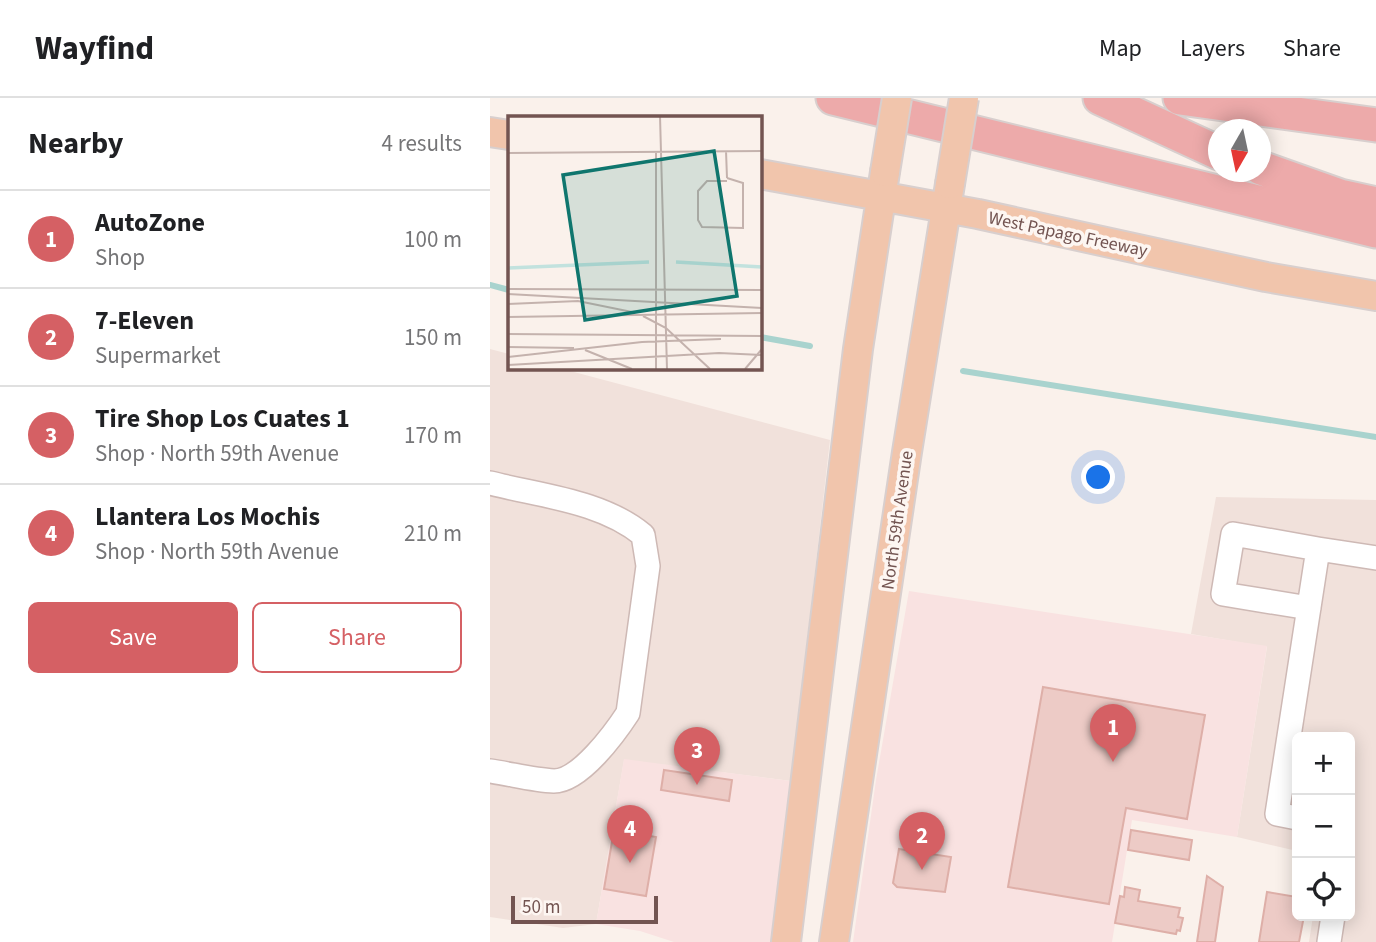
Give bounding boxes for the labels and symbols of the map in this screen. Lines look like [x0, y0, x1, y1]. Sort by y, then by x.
inset map [508, 116, 761, 369]
north arrow [1208, 119, 1271, 182]
street label: West Papago Freeway [986, 205, 1150, 264]
street label: North 59th Avenue [875, 449, 920, 591]
your location [1081, 460, 1115, 494]
pin: 1 [1090, 704, 1136, 762]
pin: 3 [674, 727, 720, 785]
pin: 4 [607, 805, 653, 863]
pin: 2 [899, 812, 945, 870]
scale bar [511, 893, 658, 925]

